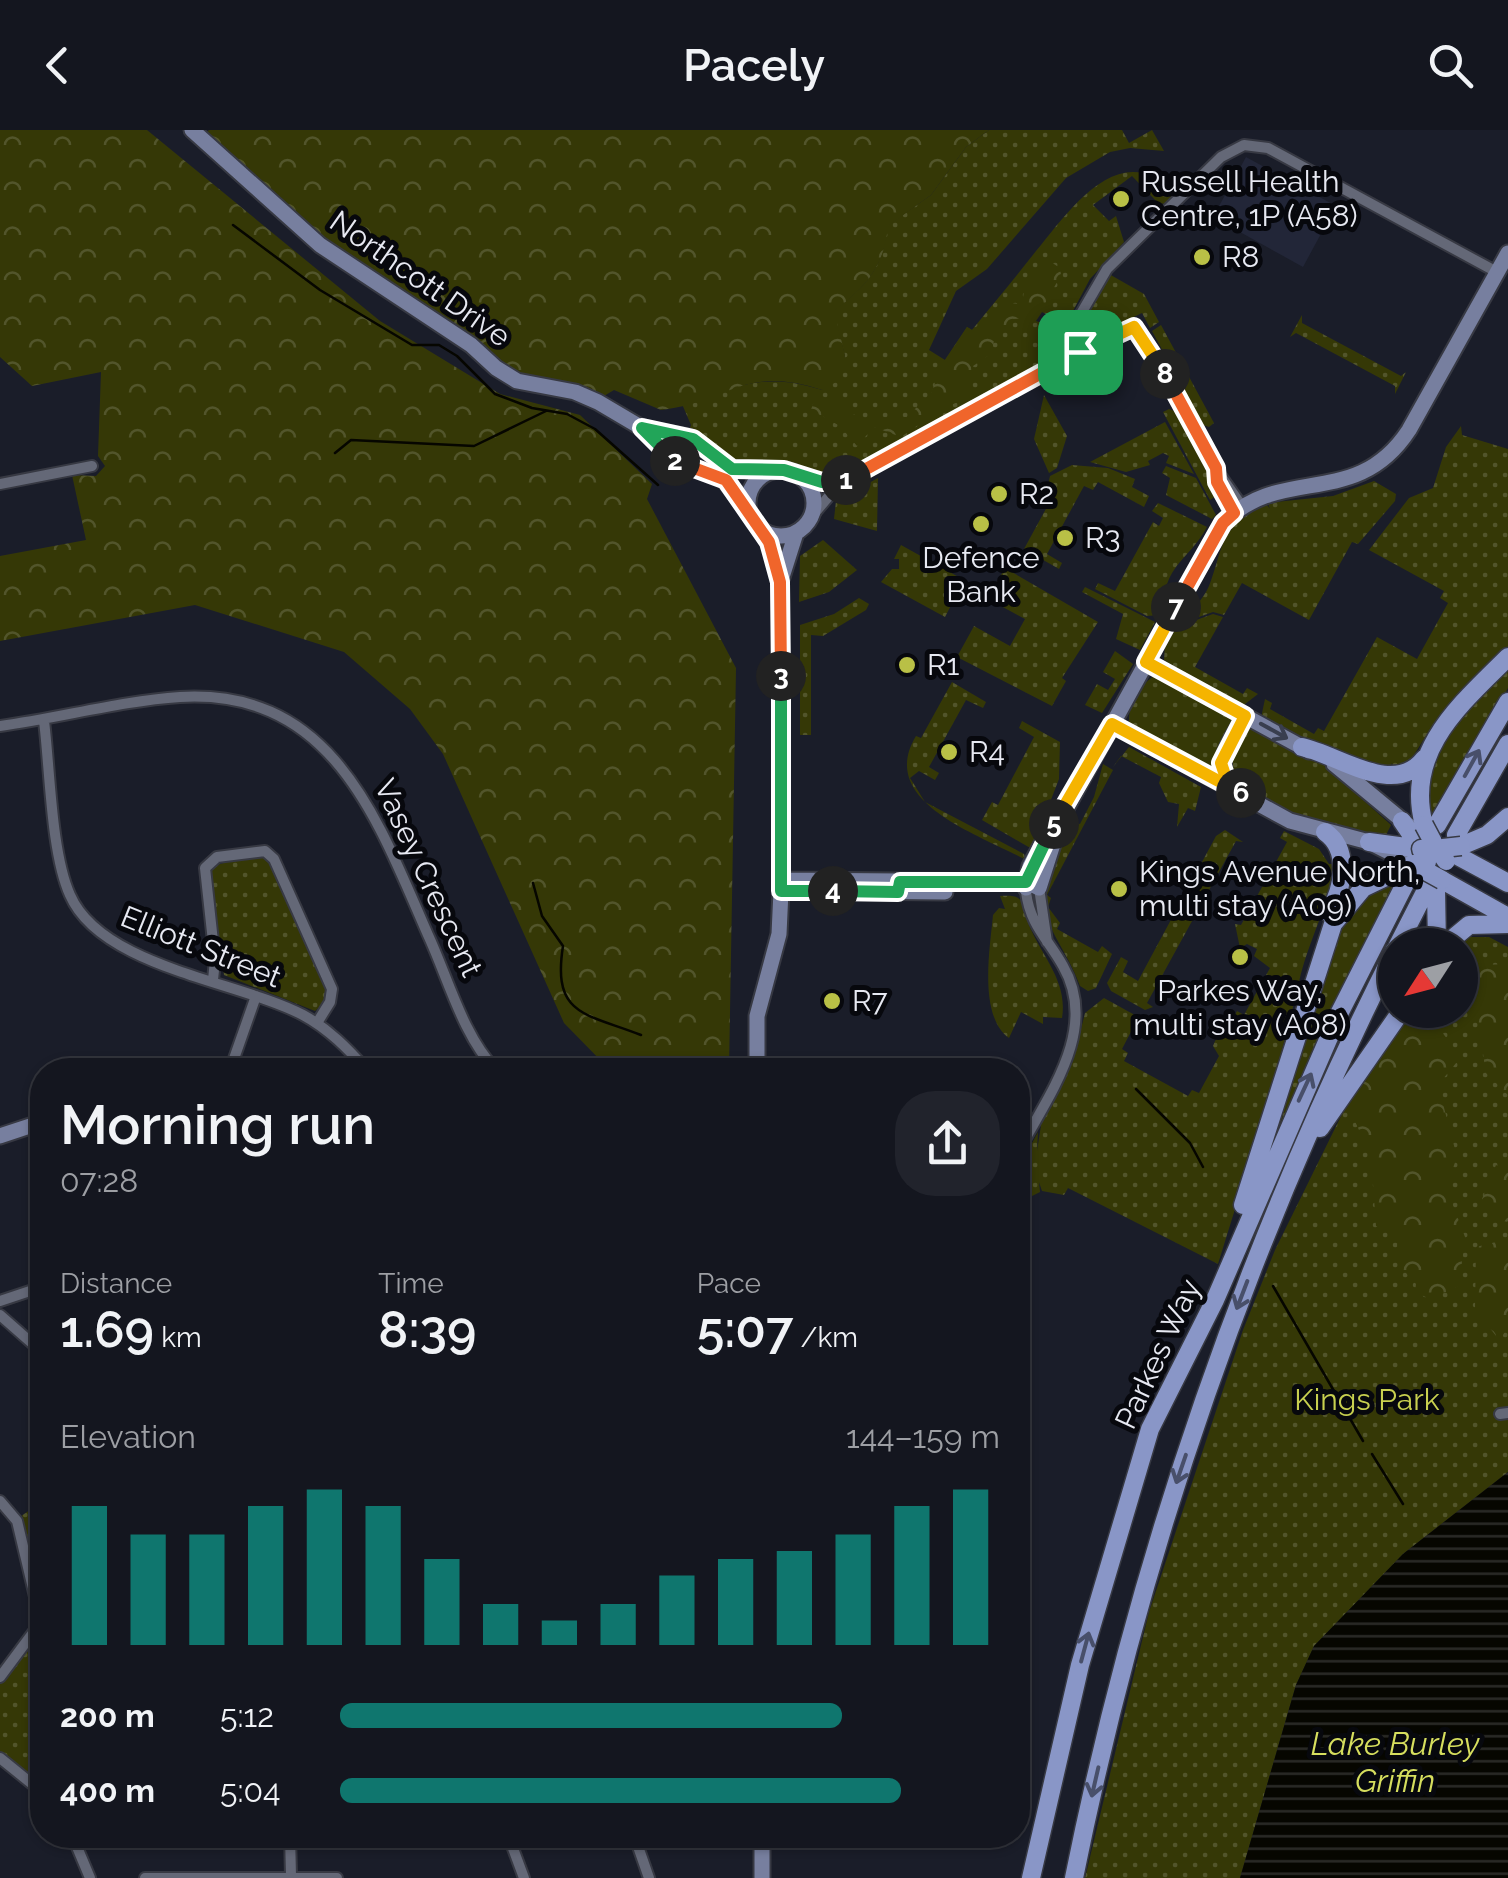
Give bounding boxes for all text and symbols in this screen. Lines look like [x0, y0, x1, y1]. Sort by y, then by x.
icon: back [30, 38, 85, 93]
icon: search [1423, 38, 1478, 93]
text: Pacely [683, 39, 825, 92]
place label: Russell Health Centre, 1P (A58) [1141, 164, 1358, 233]
marker: Russell Health Centre, 1P (A58) [1110, 188, 1132, 210]
street label: Northcott Drive [323, 203, 517, 354]
place label: R8 [1222, 239, 1259, 274]
marker: R8 [1191, 246, 1213, 268]
pin [1038, 310, 1123, 395]
icon: arrive [1053, 325, 1108, 380]
pin: 8 [1140, 349, 1190, 399]
text: 8 [1157, 357, 1173, 390]
pin: 2 [650, 436, 700, 486]
text: 2 [667, 444, 683, 477]
pin: 1 [821, 455, 871, 505]
text: 1 [839, 463, 853, 496]
place label: R2 [1019, 476, 1054, 511]
marker: R2 [988, 483, 1010, 505]
marker: Defence Bank [970, 513, 992, 535]
place label: R3 [1085, 520, 1121, 555]
marker: R3 [1054, 527, 1076, 549]
place label: Defence Bank [922, 540, 1040, 609]
pin: 7 [1151, 582, 1201, 632]
text: 7 [1168, 590, 1184, 623]
place label: R1 [927, 647, 960, 682]
pin: 3 [756, 651, 806, 701]
marker: R1 [896, 654, 918, 676]
text: 3 [773, 659, 789, 692]
one-way arrow [1258, 722, 1288, 742]
place label: R4 [969, 734, 1005, 769]
marker: R4 [938, 741, 960, 763]
one-way arrow [1462, 749, 1482, 778]
pin: 6 [1216, 768, 1266, 818]
street label: Vasey Crescent [367, 773, 490, 982]
text: 6 [1233, 776, 1250, 809]
pin: 5 [1029, 799, 1079, 849]
text: 5 [1046, 807, 1062, 840]
place label: Kings Avenue North, multi stay (A09) [1139, 854, 1421, 923]
pin: 4 [808, 866, 858, 916]
text: 4 [825, 874, 841, 907]
marker: Kings Avenue North, multi stay (A09) [1108, 878, 1130, 900]
street label: Elliott Street [116, 899, 286, 995]
north arrow [1378, 928, 1478, 1028]
map controls [1378, 928, 1478, 1028]
marker: Parkes Way, multi stay (A08) [1229, 946, 1251, 968]
place label: Parkes Way, multi stay (A08) [1133, 973, 1347, 1042]
place label: R7 [852, 983, 888, 1018]
marker: R7 [821, 990, 843, 1012]
one-way arrow [1297, 1072, 1315, 1103]
button: share [895, 1091, 1000, 1196]
text: Morning run [60, 1092, 375, 1157]
text: 07:28 [60, 1162, 138, 1199]
text: Distance [60, 1267, 172, 1300]
text: Time [378, 1267, 444, 1300]
text: Pace [697, 1267, 761, 1300]
street label: Parkes Way [1108, 1273, 1207, 1434]
one-way arrow [1232, 1279, 1250, 1310]
text: 1.69 [60, 1300, 154, 1359]
text: 8:39 [378, 1300, 476, 1359]
text: 5:07 [697, 1300, 793, 1359]
text: km [154, 1321, 202, 1354]
text: /km [793, 1321, 858, 1354]
park label: Kings Park [1294, 1382, 1440, 1417]
text: Elevation [60, 1418, 196, 1455]
text: 144–159 m [846, 1418, 1000, 1455]
one-way arrow [1171, 1452, 1189, 1484]
one-way arrow [1077, 1632, 1096, 1663]
text: 200 m [60, 1697, 155, 1734]
text: 5:12 [220, 1697, 274, 1734]
water label: Lake Burley Griffin [1311, 1725, 1481, 1799]
one-way arrow [1084, 1765, 1103, 1797]
text: 400 m [60, 1772, 155, 1809]
text: 5:04 [220, 1772, 281, 1809]

